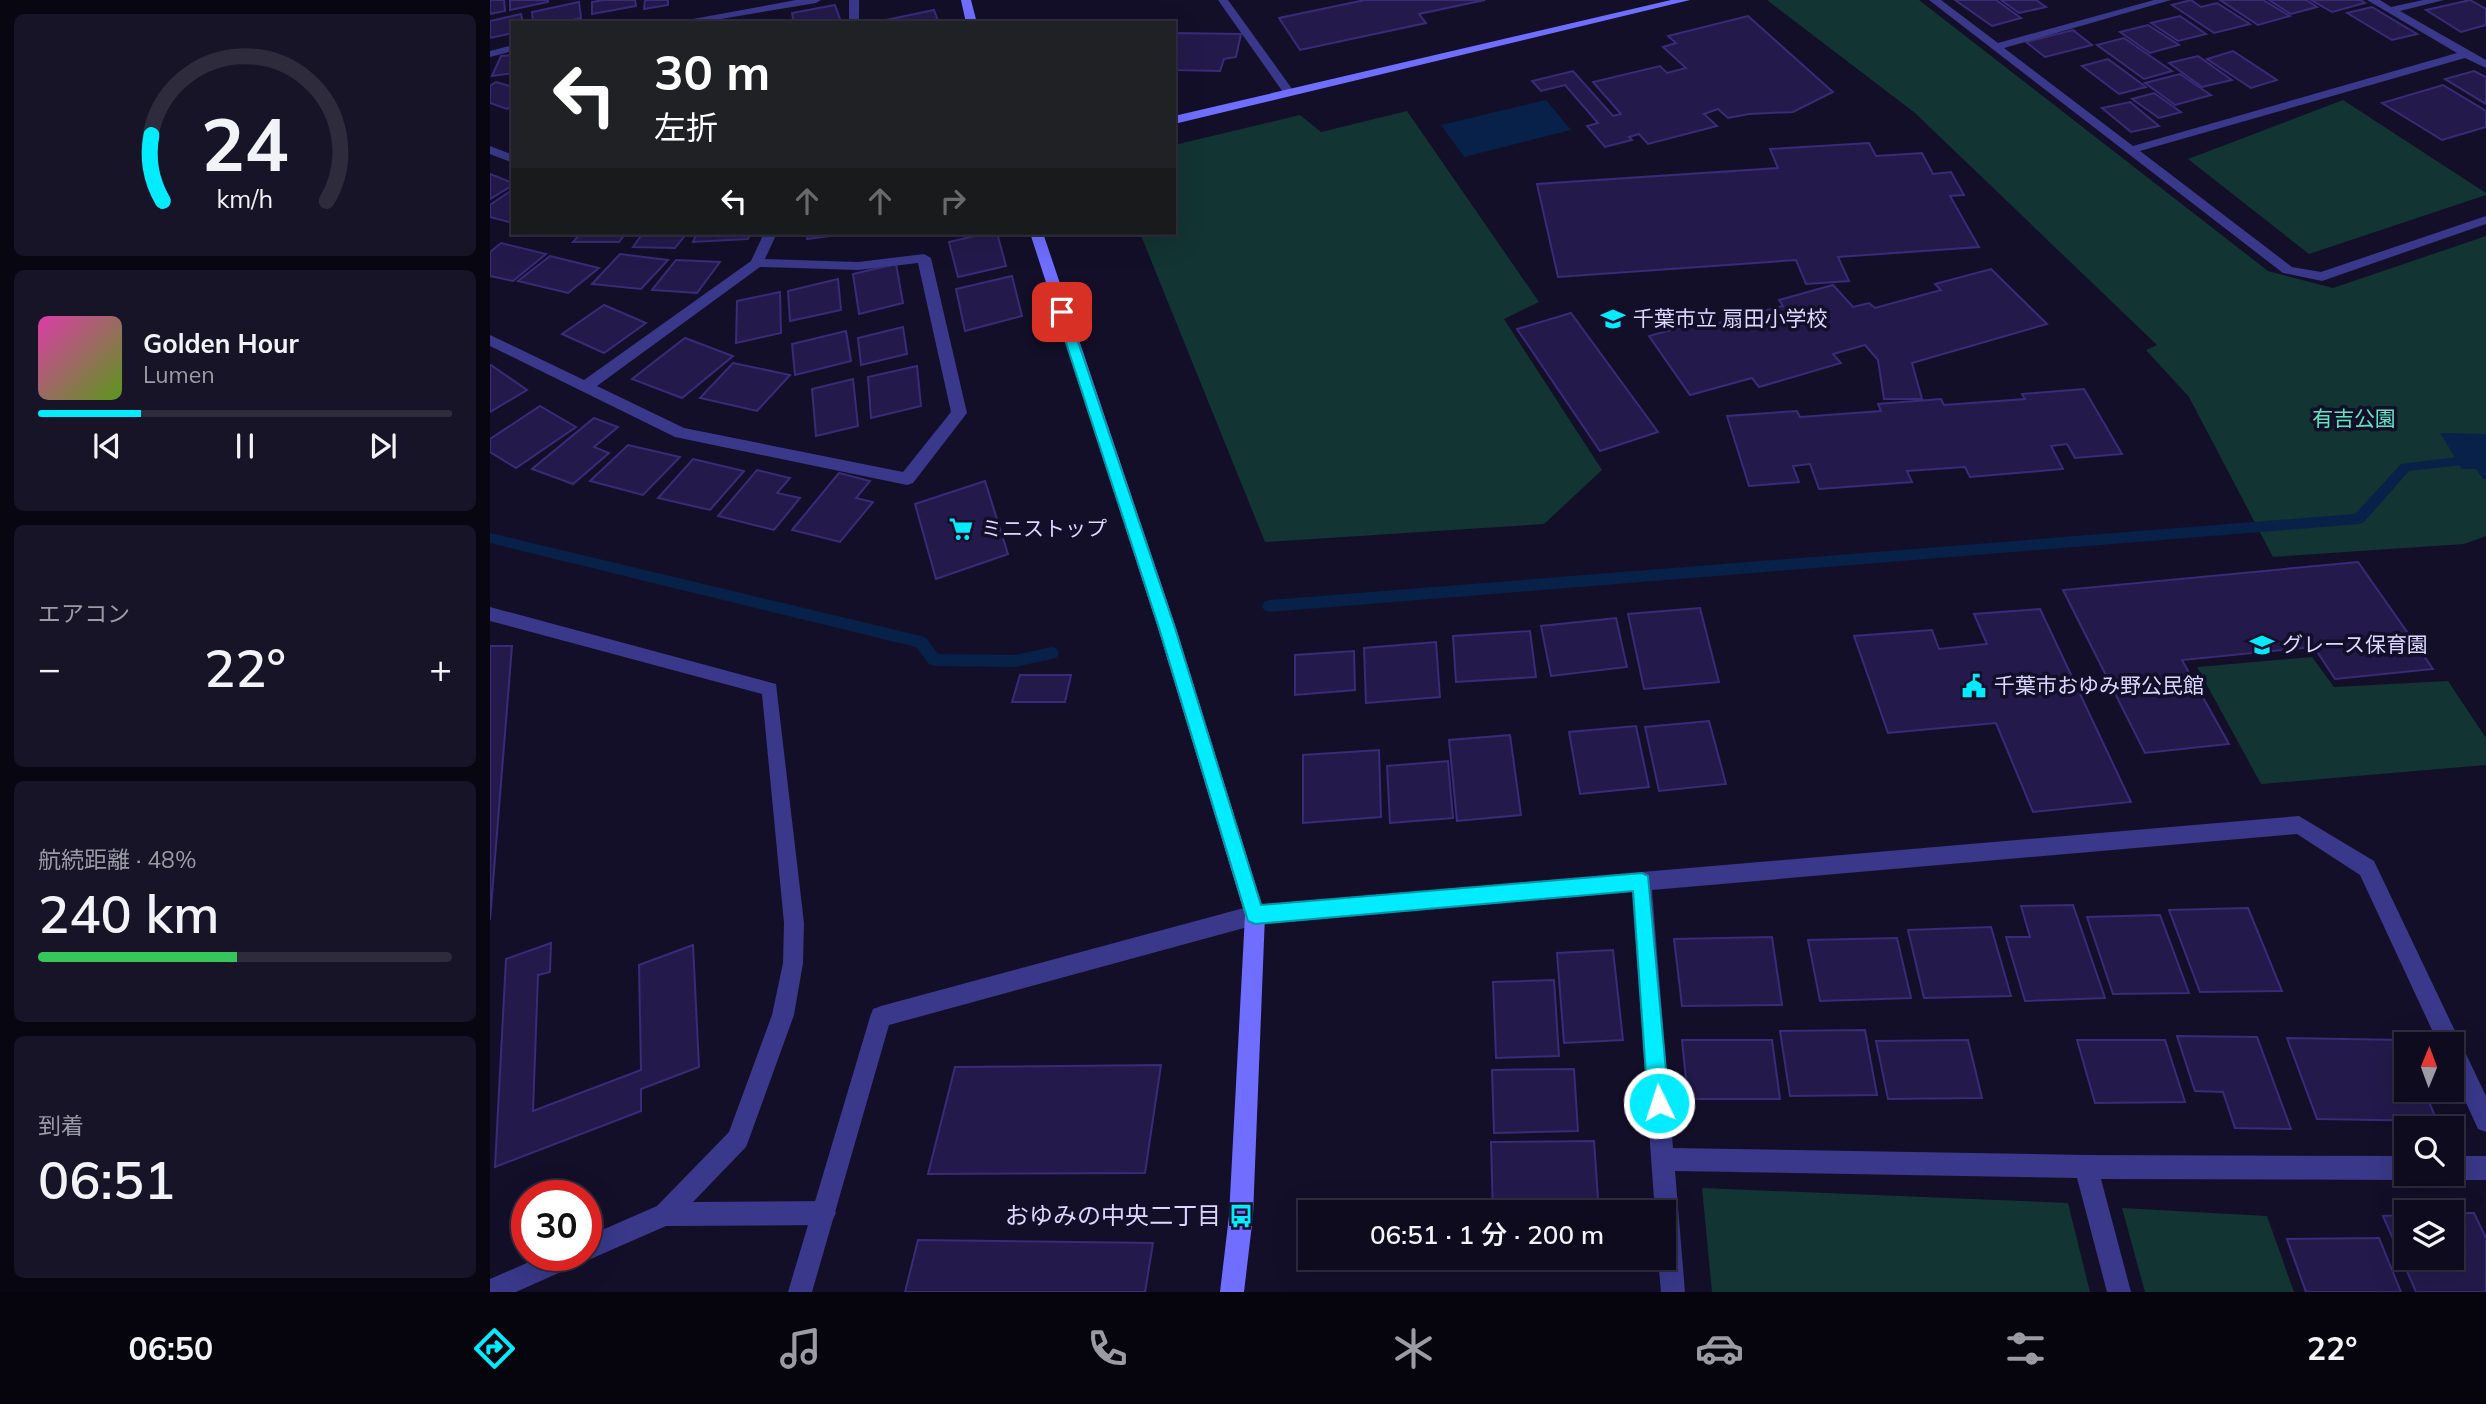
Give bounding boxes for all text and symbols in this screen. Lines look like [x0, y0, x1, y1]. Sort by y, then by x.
text: 30 m [654, 41, 770, 102]
icon: left [539, 49, 630, 140]
text: 24 [201, 98, 289, 189]
text: 左折 [654, 107, 718, 147]
icon: left [715, 182, 753, 220]
icon: ahead [788, 182, 826, 220]
icon: ahead [861, 182, 899, 220]
icon: right [934, 182, 972, 220]
text: km/h [217, 183, 273, 214]
pin [1032, 282, 1092, 342]
icon: arrive [1043, 293, 1081, 331]
school or university icon: 千葉市立 扇田小学校 [1599, 305, 1627, 333]
place label: 千葉市立 扇田小学校 [1633, 305, 1827, 331]
text: Golden Hour [143, 327, 299, 360]
text: Lumen [143, 360, 215, 389]
park label: 有吉公園 [2312, 405, 2396, 431]
icon: previous [88, 427, 126, 465]
icon: pause [226, 427, 264, 465]
icon: next [364, 427, 402, 465]
supermarket icon: ミニストップ [947, 515, 975, 543]
place label: ミニストップ [981, 515, 1107, 541]
text: エアコン [38, 599, 130, 628]
school or university icon: グレース保育園 [2248, 631, 2276, 659]
place label: グレース保育園 [2282, 631, 2428, 657]
text: 22° [204, 635, 286, 700]
text: − [38, 644, 61, 692]
text: + [429, 644, 452, 692]
public building icon: 千葉市おゆみ野公民館 [1960, 672, 1988, 700]
place label: 千葉市おゆみ野公民館 [1994, 672, 2204, 698]
text: 航続距離 · 48% [38, 845, 196, 874]
text: 240 km [38, 881, 219, 946]
north arrow [2394, 1032, 2464, 1102]
map controls [2394, 1032, 2464, 1270]
position arrow [1622, 1066, 1696, 1140]
text: 到着 [38, 1111, 84, 1140]
button: search [2394, 1116, 2464, 1186]
text: 06:51 [38, 1147, 175, 1212]
speed limit sign: 30 [511, 1180, 602, 1271]
place label: おゆみの中央二丁目 [1005, 1200, 1221, 1230]
button: layers [2394, 1200, 2464, 1270]
bus stop icon: おゆみの中央二丁目 [1227, 1202, 1255, 1230]
text: 06:51 · 1 分 · 200 m [1370, 1218, 1604, 1251]
icon: directions [470, 1324, 519, 1373]
icon: music [776, 1324, 825, 1373]
icon: phone [1083, 1324, 1132, 1373]
icon: climate [1389, 1324, 1438, 1373]
icon: car [1695, 1324, 1744, 1373]
icon: filters [2001, 1324, 2050, 1373]
text: 06:50 [129, 1328, 213, 1368]
text: 22° [2307, 1328, 2357, 1368]

